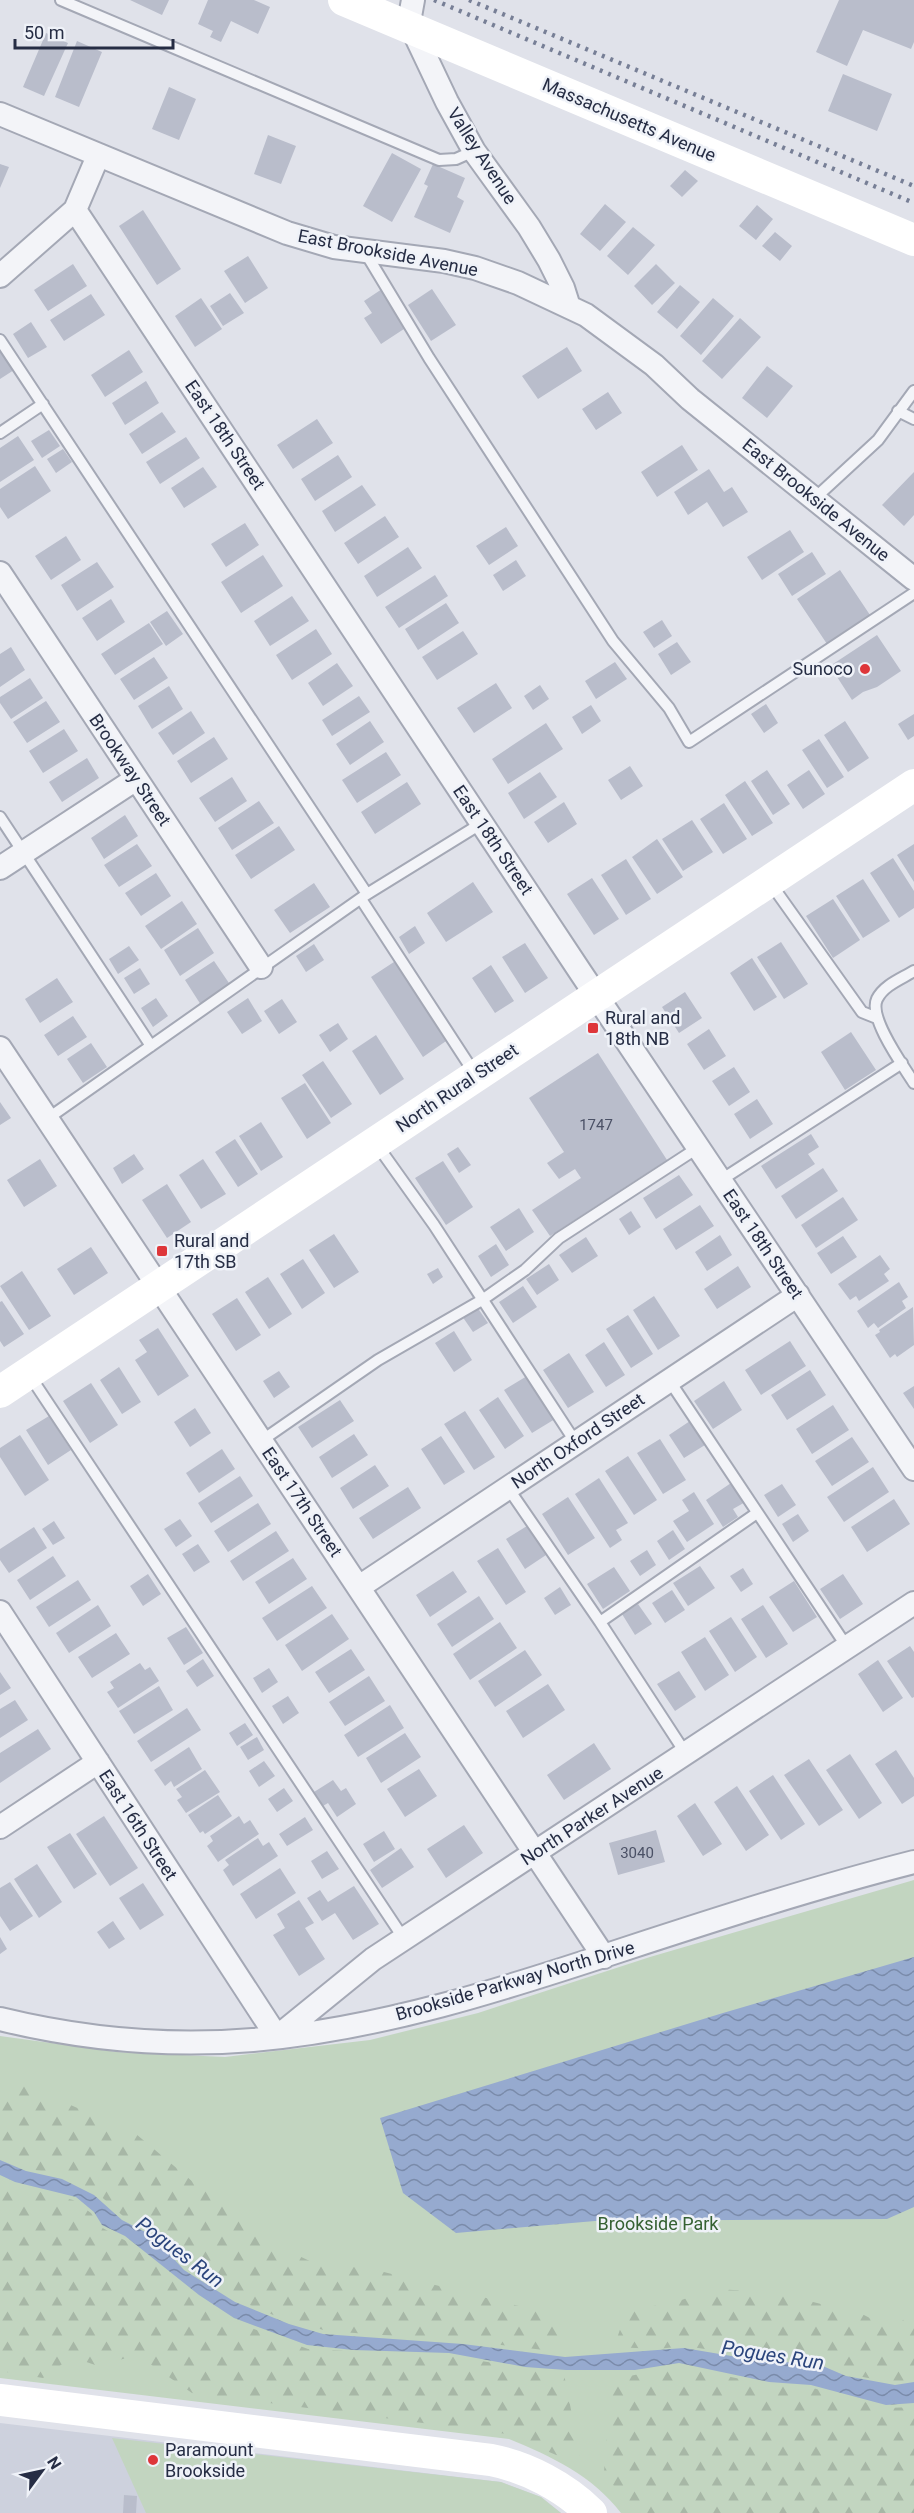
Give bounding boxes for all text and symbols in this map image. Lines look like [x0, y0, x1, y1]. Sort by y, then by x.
scale bar [15, 12, 172, 50]
text: 50 m [24, 22, 64, 43]
street label: Massachusetts Avenue [539, 73, 719, 166]
street label: Valley Avenue [443, 104, 521, 208]
street label: East Brookside Avenue [296, 225, 480, 280]
street label: East 18th Street [181, 376, 270, 494]
street label: East Brookside Avenue [739, 434, 894, 565]
place label: Sunoco [792, 658, 853, 679]
marker: Sunoco [858, 662, 872, 676]
street label: Brookway Street [85, 710, 176, 830]
street label: East 18th Street [449, 781, 538, 899]
place label: Rural and 18th NB [605, 1007, 680, 1049]
marker: Rural and 18th NB [586, 1021, 600, 1035]
street label: North Rural Street [392, 1039, 522, 1136]
house number: 1747 [579, 1116, 613, 1134]
street label: East 18th Street [719, 1185, 808, 1303]
place label: Rural and 17th SB [174, 1230, 249, 1272]
marker: Rural and 17th SB [155, 1244, 169, 1258]
street label: North Oxford Street [507, 1388, 648, 1493]
street label: East 17th Street [258, 1443, 347, 1561]
street label: North Parker Avenue [517, 1762, 667, 1869]
street label: East 16th Street [95, 1765, 182, 1884]
house number: 3040 [620, 1844, 654, 1862]
street label: Brookside Parkway North Drive [393, 1936, 637, 2025]
water label: Pogues Run [132, 2211, 228, 2293]
park label: Brookside Park [598, 2213, 719, 2234]
water label: Pogues Run [720, 2335, 826, 2375]
place label: Paramount Brookside [165, 2439, 254, 2481]
north arrow [12, 2441, 72, 2501]
text: N [43, 2453, 65, 2473]
marker: Paramount Brookside [146, 2453, 160, 2467]

